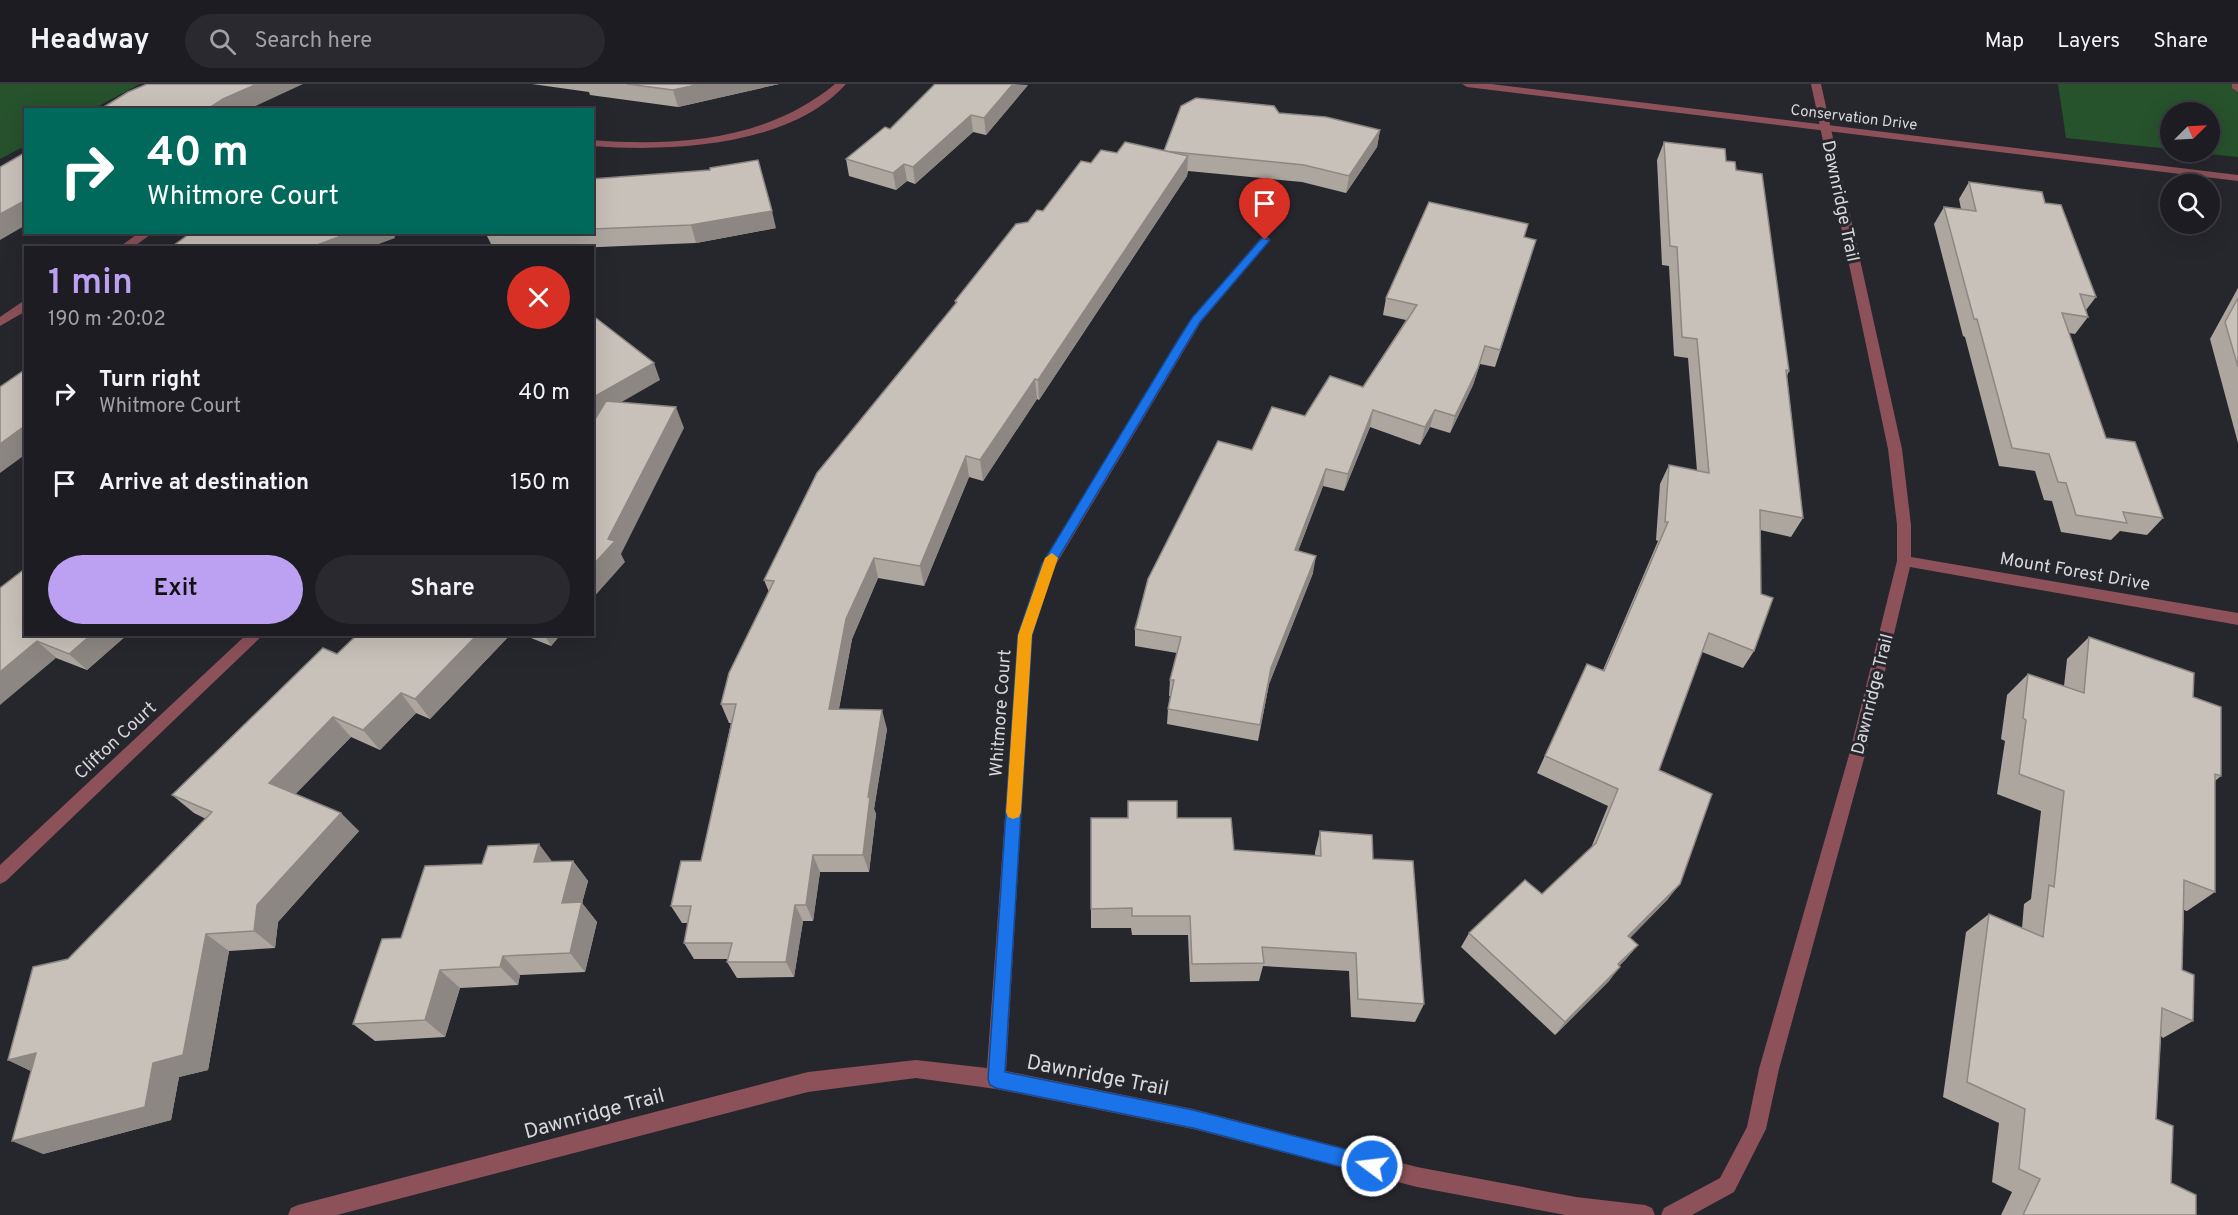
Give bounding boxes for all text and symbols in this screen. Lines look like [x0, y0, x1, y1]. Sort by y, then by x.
search box [185, 14, 605, 68]
text: Headway [30, 23, 149, 59]
icon: search [206, 25, 239, 58]
text: Search here [254, 28, 372, 55]
text: Map [1985, 28, 2024, 55]
text: Layers [2057, 28, 2120, 55]
text: Share [2153, 28, 2208, 55]
street label: Conservation Drive [1789, 101, 1918, 136]
north arrow [2160, 102, 2220, 162]
map controls [2160, 102, 2220, 234]
text: 40 m [147, 128, 249, 181]
icon: right [48, 132, 126, 210]
street label: Dawnridge Trail [1815, 138, 1864, 264]
button: search [2160, 174, 2220, 234]
pin [1239, 178, 1290, 240]
text: Whitmore Court [147, 180, 339, 214]
icon: arrive [1248, 187, 1281, 220]
text: 1 min [48, 261, 133, 307]
button: close [507, 266, 570, 329]
text: 190 m · 20:02 [48, 307, 166, 333]
text: Turn right [99, 367, 201, 394]
icon: right [48, 377, 81, 410]
text: 40 m [518, 380, 570, 407]
text: Whitmore Court [99, 394, 241, 420]
icon: arrive [48, 467, 81, 500]
text: Arrive at destination [99, 470, 309, 497]
text: 150 m [510, 470, 570, 497]
street label: Mount Forest Drive [1998, 548, 2152, 597]
button: Exit [48, 555, 303, 624]
button: Share [315, 555, 570, 624]
street label: Dawnridge Trail [1847, 632, 1900, 757]
street label: Whitmore Court [986, 648, 1017, 778]
street label: Clifton Court [70, 697, 162, 785]
street label: Dawnridge Trail [1024, 1049, 1171, 1103]
street label: Dawnridge Trail [521, 1083, 668, 1146]
position arrow [1340, 1134, 1404, 1198]

